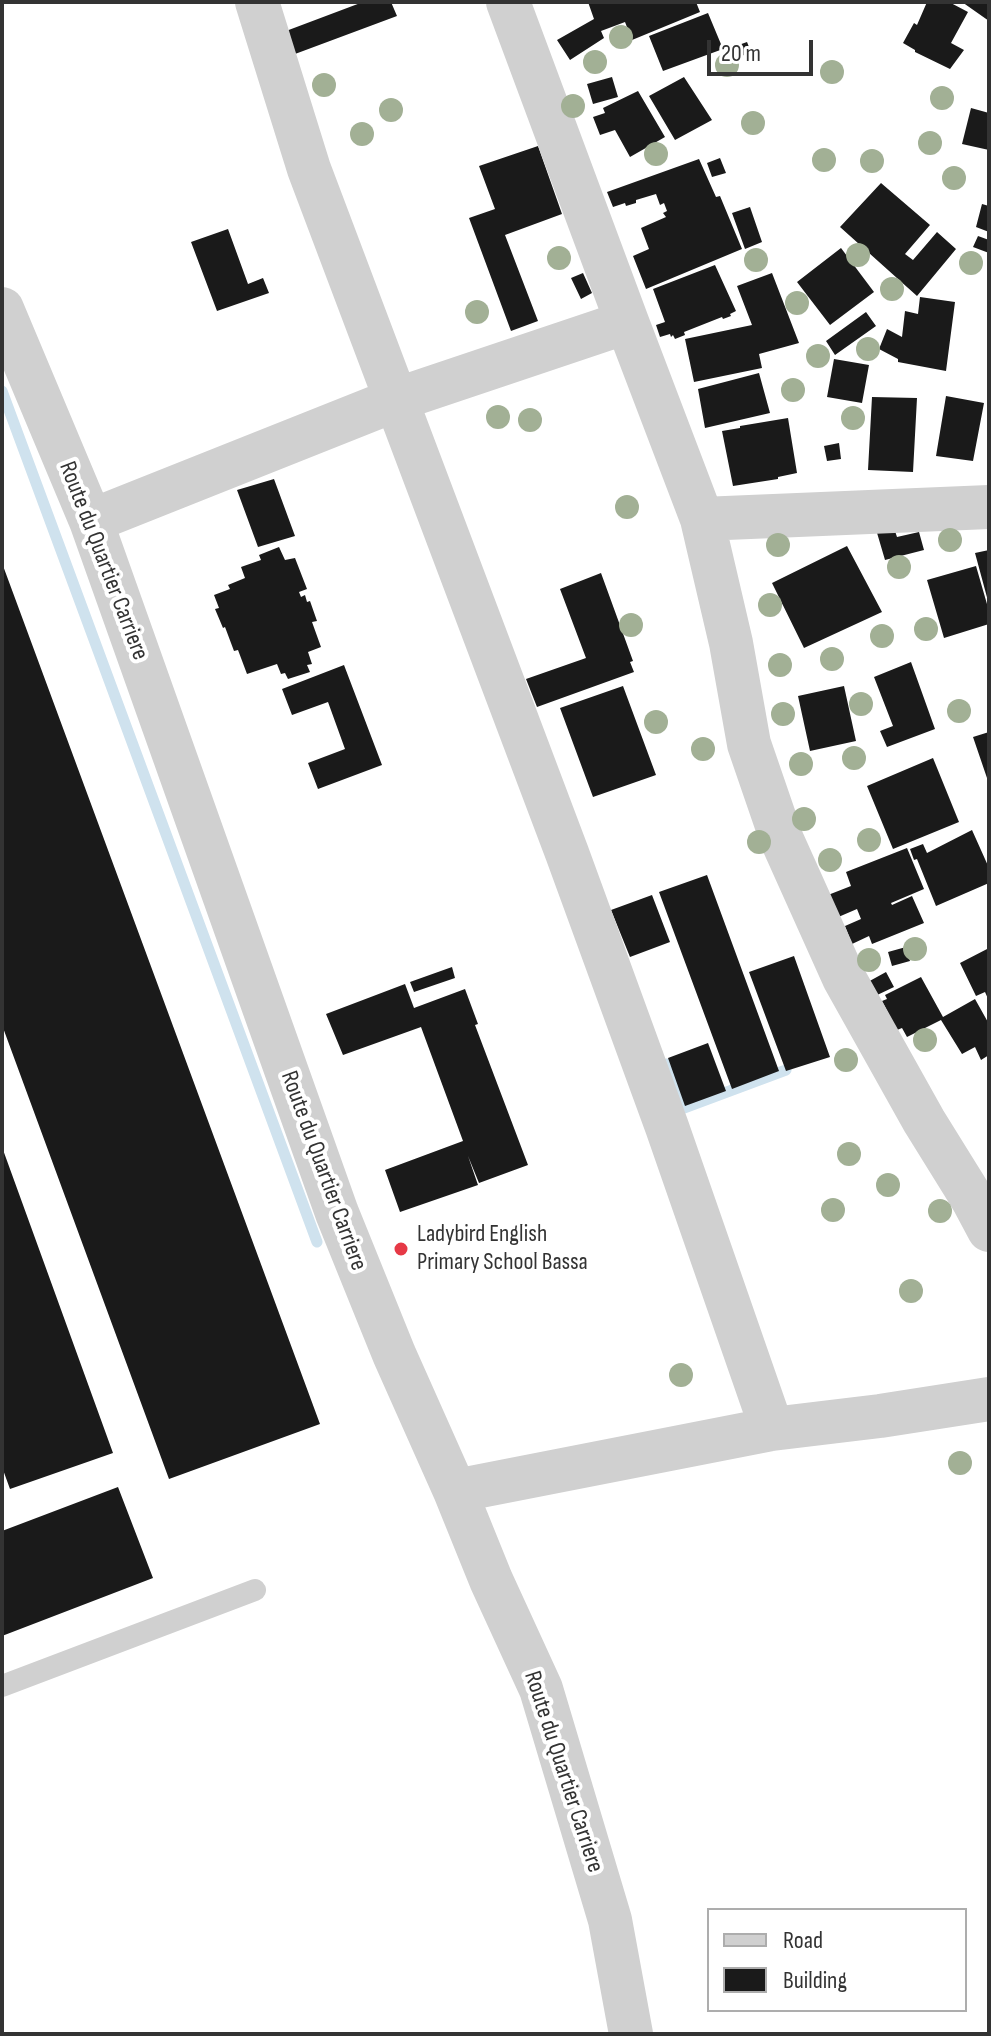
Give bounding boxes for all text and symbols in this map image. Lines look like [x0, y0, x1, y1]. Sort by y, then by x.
scale bar [711, 24, 817, 74]
text: 20 m [721, 39, 761, 68]
street label: Route du Quartier Carriere [52, 458, 154, 664]
street label: Route du Quartier Carriere [274, 1067, 372, 1275]
place label: Ladybird English Primary School Bassa [417, 1221, 588, 1277]
marker: Ladybird English Primary School Bassa [392, 1240, 410, 1258]
street label: Route du Quartier Carriere [517, 1668, 609, 1876]
legend [707, 1908, 967, 2012]
text: Road [783, 1926, 823, 1955]
text: Building [783, 1966, 847, 1995]

